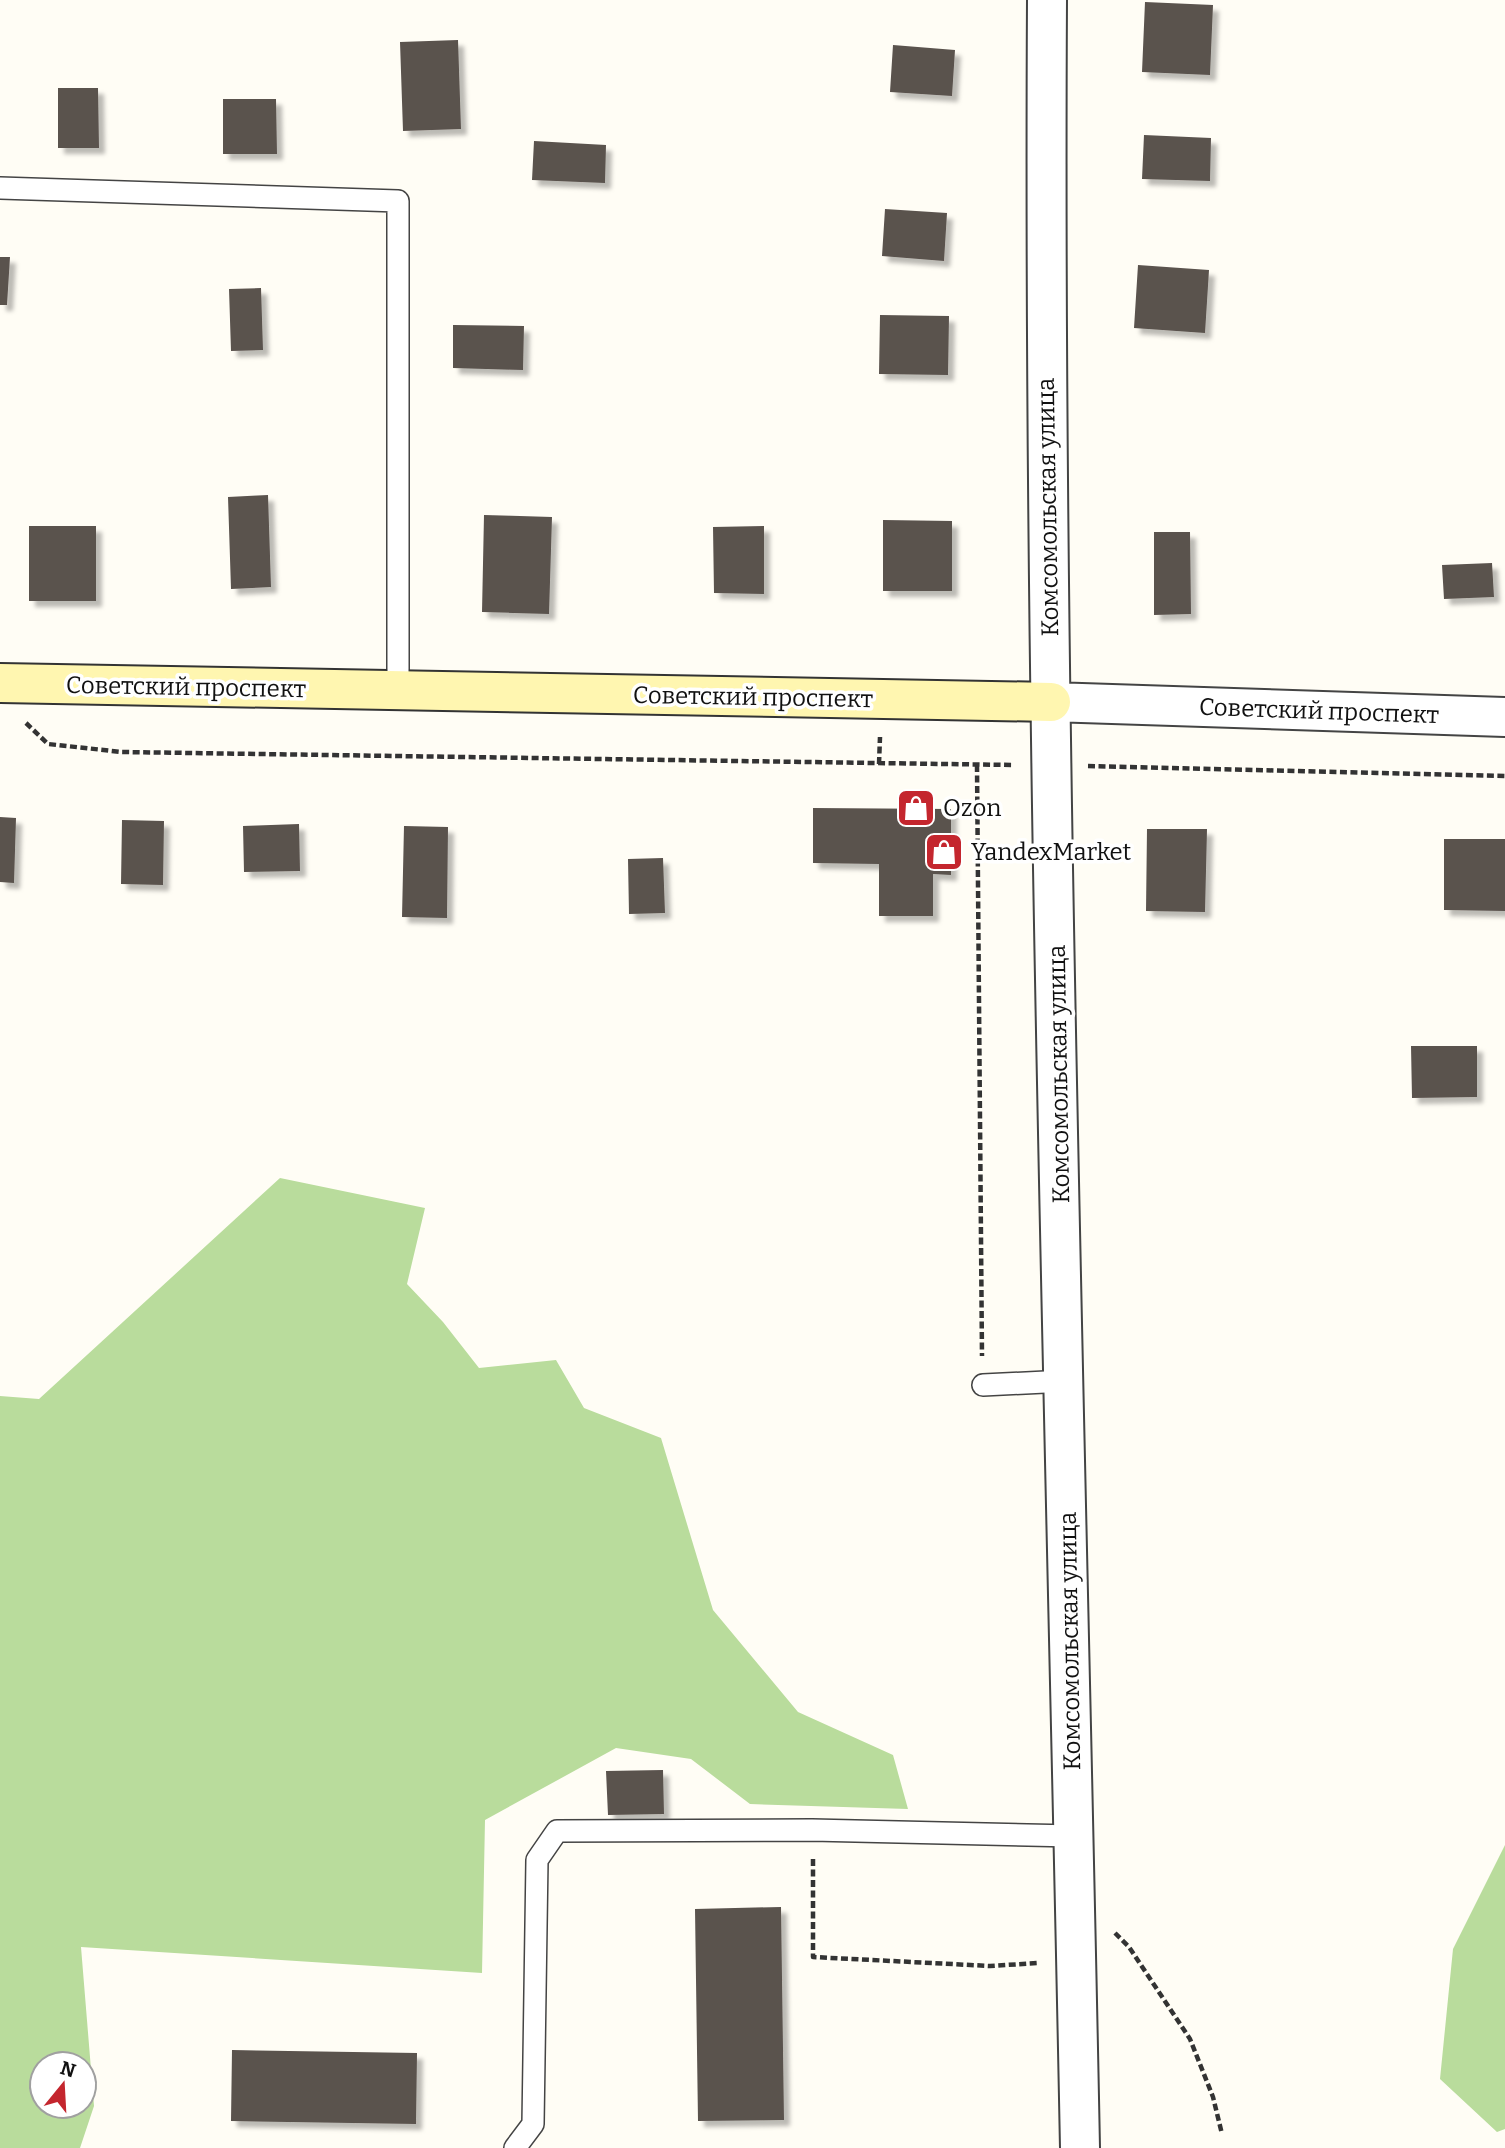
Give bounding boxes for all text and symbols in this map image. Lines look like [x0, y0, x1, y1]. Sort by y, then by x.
street label: Комсомольская улица [1032, 377, 1064, 637]
street label: Советский проспект [66, 671, 306, 703]
street label: Советский проспект [633, 681, 873, 713]
street label: Советский проспект [1199, 693, 1439, 729]
shop icon: Ozon [895, 787, 937, 829]
place label: Ozon [943, 794, 1001, 822]
shop icon: YandexMarket [923, 831, 965, 873]
place label: YandexMarket [971, 838, 1132, 866]
street label: Комсомольская улица [1043, 944, 1075, 1204]
street label: Комсомольская улица [1054, 1511, 1086, 1771]
north arrow [28, 2050, 98, 2120]
text: N [58, 2056, 79, 2083]

